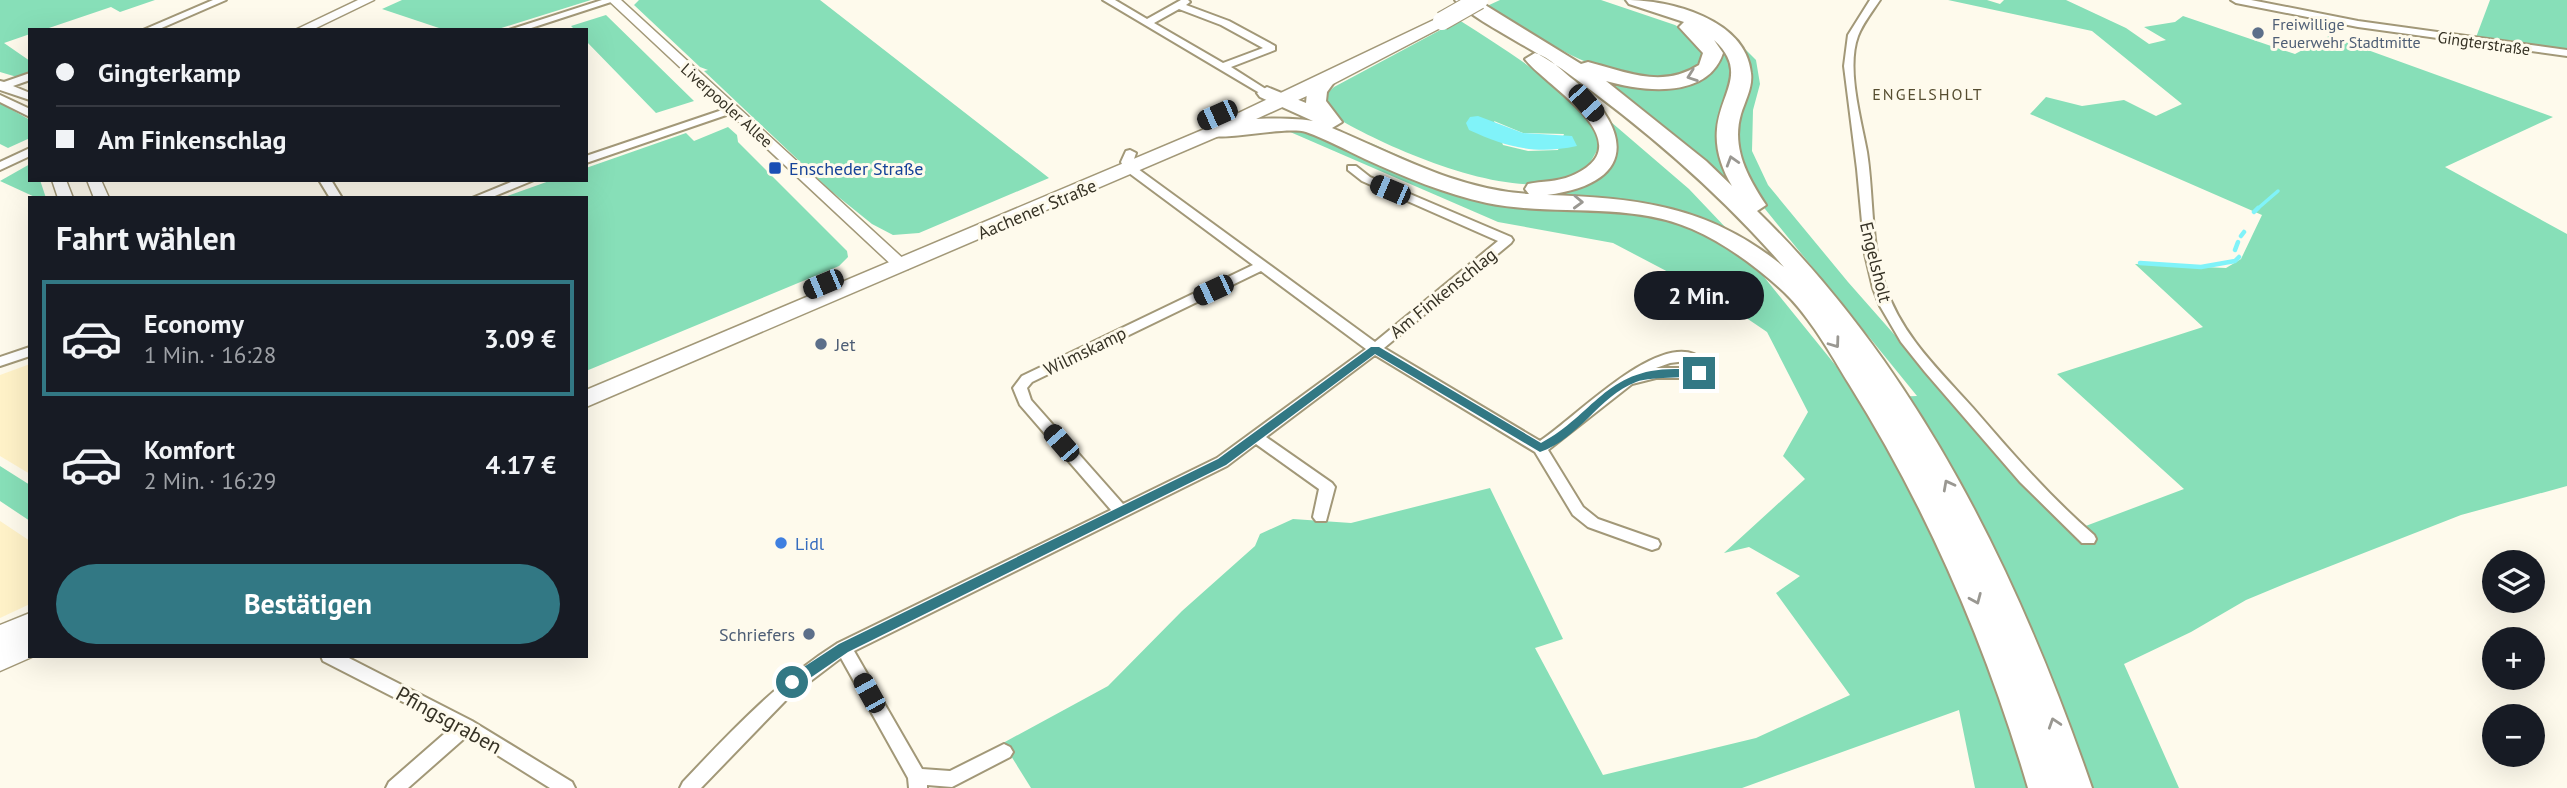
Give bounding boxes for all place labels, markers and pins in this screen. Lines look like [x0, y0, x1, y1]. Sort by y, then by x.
place label: Freiwillige Feuerwehr Stadtmitte [2272, 14, 2421, 52]
marker: Freiwillige Feuerwehr Stadtmitte [2250, 25, 2266, 41]
place label: Enscheder Straße [789, 157, 923, 180]
marker: Enscheder Straße [767, 160, 783, 176]
place label: Jet [834, 333, 855, 356]
marker: Jet [813, 336, 829, 352]
place label: Lidl [795, 532, 825, 555]
marker: Lidl [773, 535, 789, 551]
place label: Schriefers [719, 623, 795, 646]
marker: Schriefers [801, 626, 817, 642]

